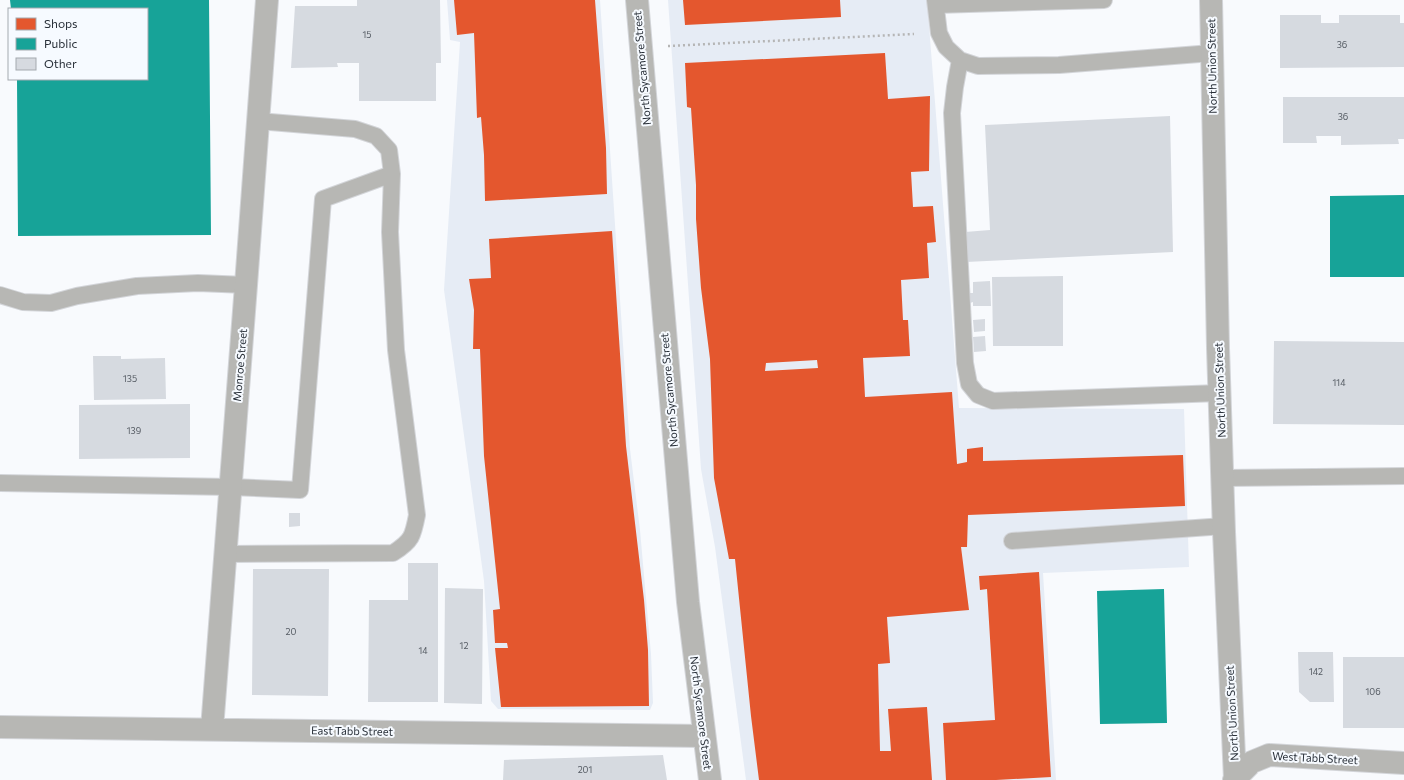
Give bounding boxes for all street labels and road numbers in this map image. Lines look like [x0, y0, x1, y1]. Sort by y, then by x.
street label: North Sycamore Street [630, 10, 653, 126]
street label: North Union Street [1204, 18, 1219, 114]
street label: Monroe Street [230, 327, 249, 402]
street label: North Sycamore Street [657, 332, 680, 448]
street label: North Union Street [1211, 342, 1228, 438]
street label: North Sycamore Street [688, 655, 715, 771]
street label: North Union Street [1222, 665, 1240, 761]
street label: East Tabb Street [311, 723, 394, 738]
street label: West Tabb Street [1272, 749, 1359, 766]

